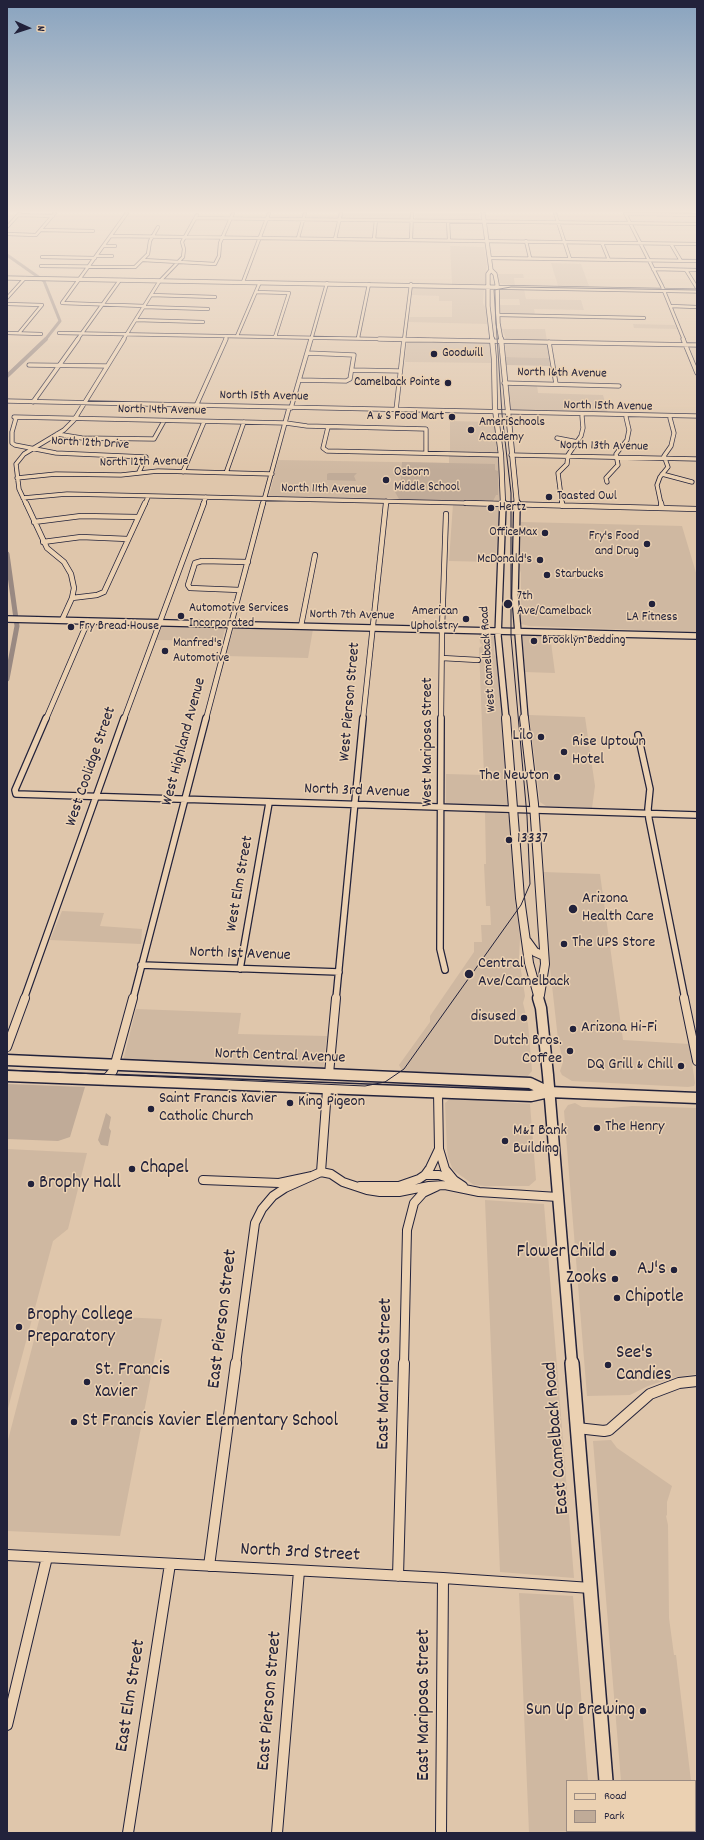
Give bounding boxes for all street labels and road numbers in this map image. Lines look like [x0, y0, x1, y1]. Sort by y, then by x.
street label: North 16th Avenue [517, 365, 607, 383]
street label: North 15th Avenue [219, 388, 309, 406]
street label: North 15th Avenue [563, 398, 653, 416]
street label: North 14th Avenue [118, 402, 206, 420]
street label: North 12th Drive [51, 434, 129, 454]
street label: North 13th Avenue [560, 438, 648, 456]
street label: North 12th Avenue [100, 454, 188, 472]
street label: North 11th Avenue [281, 481, 367, 499]
street label: West Camelback Road [478, 605, 500, 713]
street label: North 7th Avenue [309, 607, 395, 625]
street label: West Pierson Street [336, 642, 366, 762]
street label: West Highland Avenue [159, 676, 211, 808]
street label: West Mariposa Street [419, 677, 439, 807]
street label: West Coolidge Street [62, 705, 122, 829]
street label: North 3rd Avenue [304, 781, 410, 803]
street label: West Elm Street [223, 835, 259, 933]
street label: North 1st Avenue [189, 944, 291, 966]
street label: North Central Avenue [214, 1045, 346, 1069]
street label: East Pierson Street [204, 1248, 244, 1390]
street label: East Mariposa Street [373, 1298, 399, 1450]
street label: East Camelback Road [540, 1361, 576, 1515]
street label: North 3rd Street [240, 1539, 360, 1569]
street label: East Mariposa Street [414, 1629, 436, 1781]
street label: East Pierson Street [254, 1630, 288, 1772]
street label: East Elm Street [112, 1638, 152, 1754]

